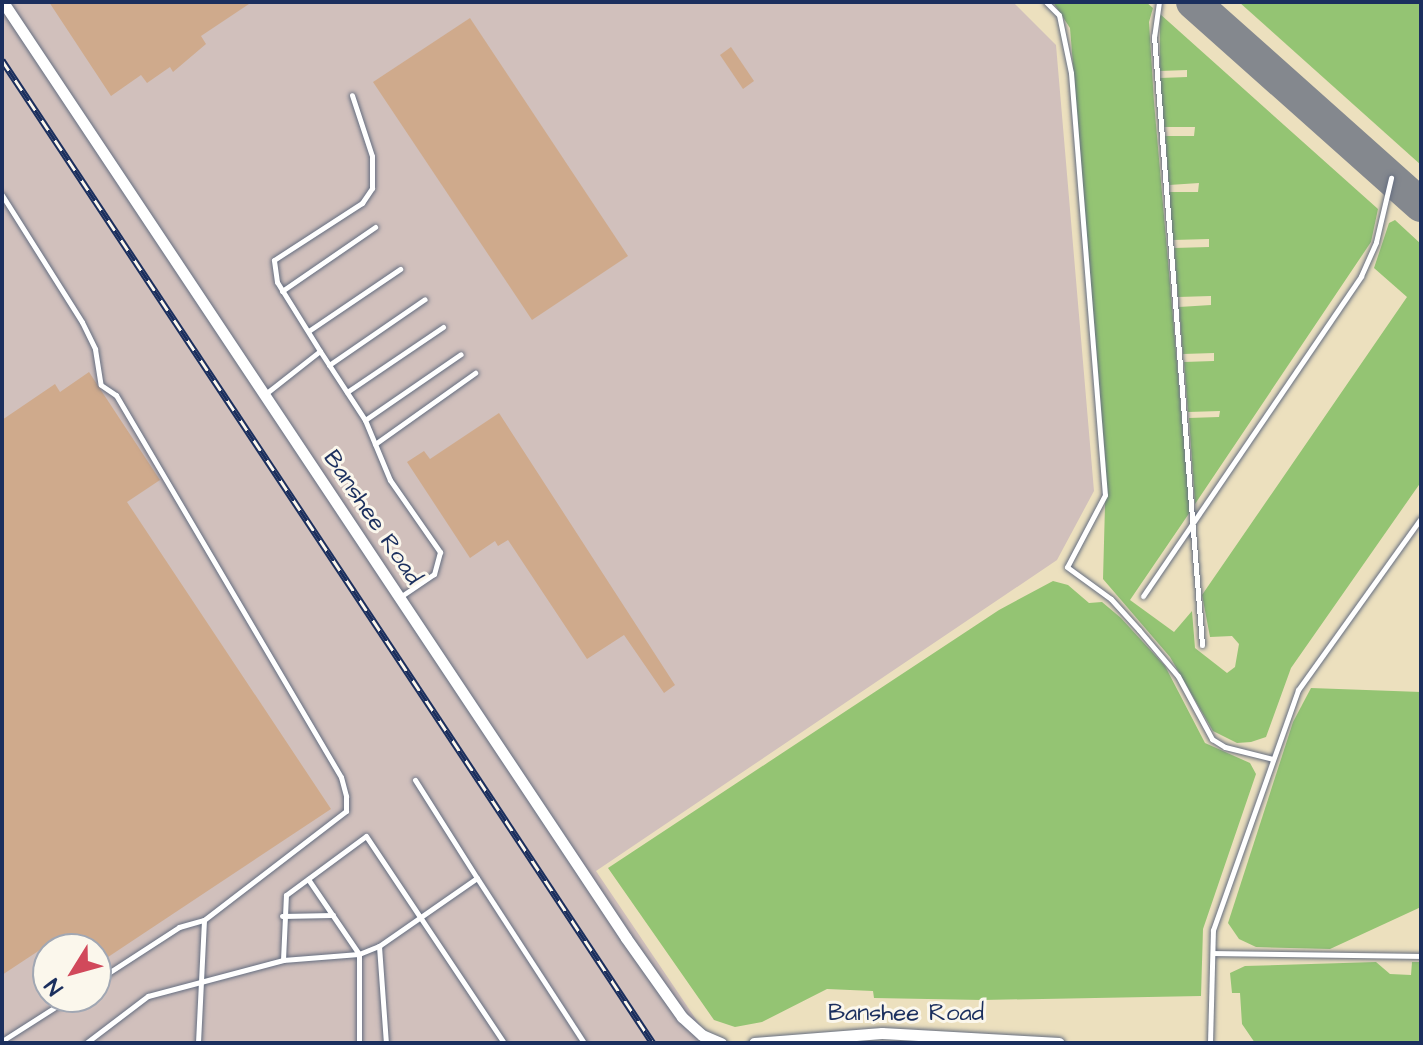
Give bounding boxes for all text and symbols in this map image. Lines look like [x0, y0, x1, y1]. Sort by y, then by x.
street label: Banshee Road [316, 445, 428, 591]
north arrow [32, 933, 112, 1013]
text: N [38, 972, 71, 1001]
street label: Banshee Road [828, 1000, 984, 1028]

